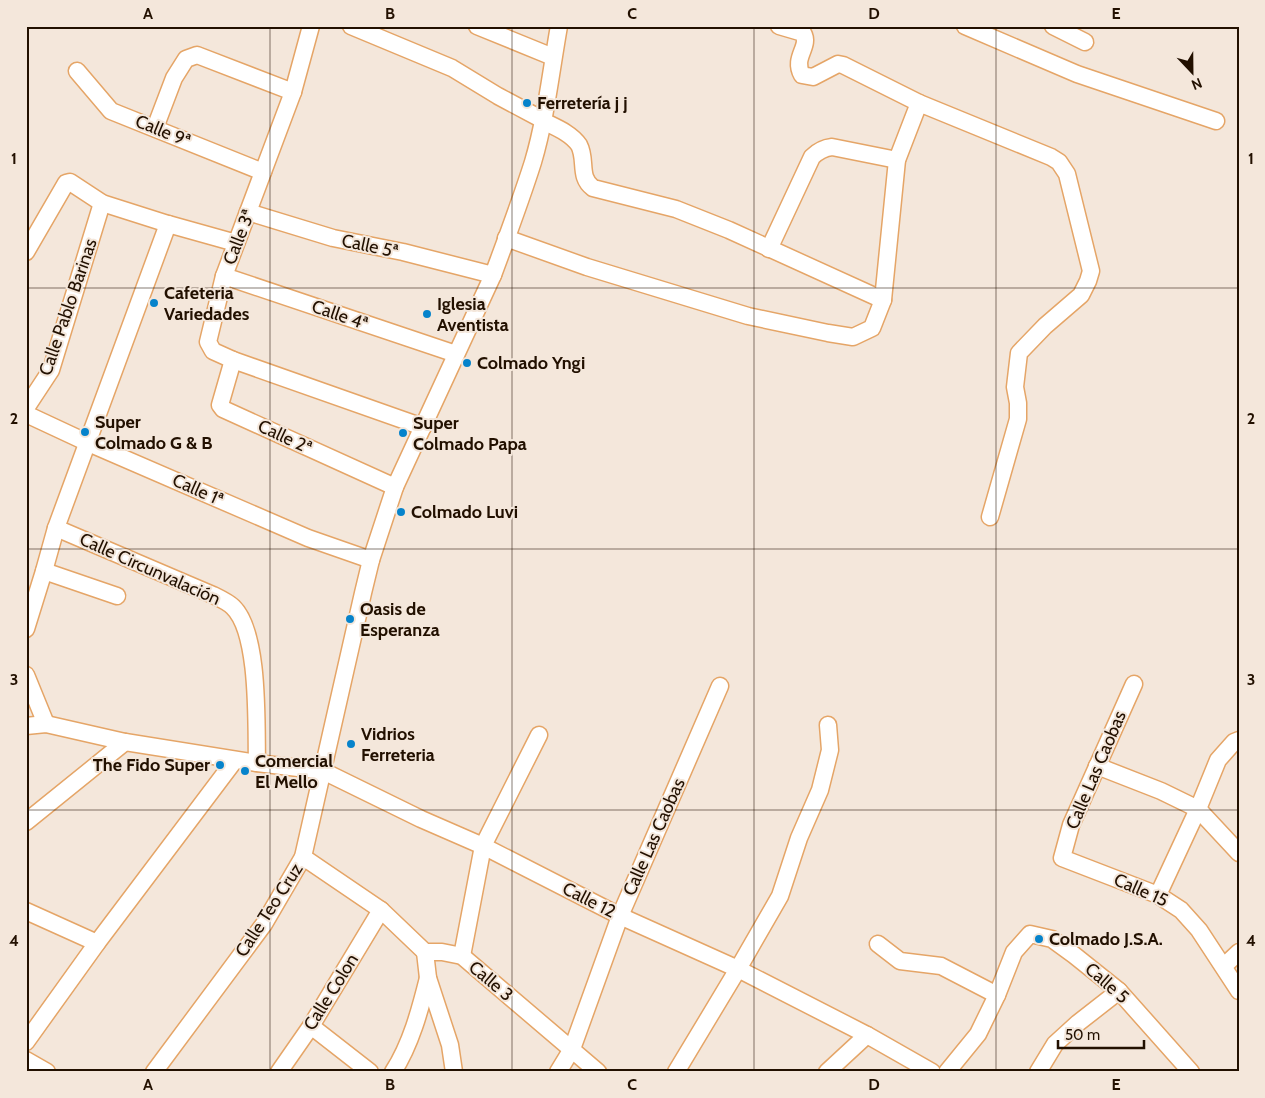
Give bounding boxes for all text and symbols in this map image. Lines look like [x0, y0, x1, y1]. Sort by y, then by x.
text: A [143, 4, 153, 23]
text: B [385, 4, 395, 23]
text: C [627, 4, 637, 23]
text: D [868, 4, 880, 23]
text: E [1111, 4, 1121, 23]
north arrow [1168, 48, 1218, 98]
text: N [1189, 74, 1205, 94]
place label: Ferretería j j [537, 92, 628, 114]
marker: Ferretería j j [521, 97, 533, 109]
street label: Calle 9ª [132, 110, 194, 152]
text: 1 [11, 149, 17, 168]
text: 1 [1248, 149, 1254, 168]
street label: Calle 3ª [218, 206, 260, 268]
street label: Calle 5ª [340, 229, 400, 263]
street label: Calle Pablo Barinas [34, 236, 102, 378]
place label: Cafeteria Variedades [164, 282, 250, 325]
place label: Iglesia Aventista [437, 293, 509, 336]
street label: Calle 4ª [309, 295, 371, 335]
marker: Cafeteria Variedades [148, 297, 160, 309]
marker: Iglesia Aventista [421, 308, 433, 320]
place label: Colmado Yngi [477, 352, 585, 374]
marker: Colmado Yngi [461, 357, 473, 369]
text: 2 [10, 409, 18, 428]
text: 2 [1247, 409, 1255, 428]
place label: Super Colmado G & B [95, 411, 213, 454]
place label: Super Colmado Papa [413, 412, 527, 455]
street label: Calle 2ª [254, 415, 316, 459]
marker: Super Colmado G & B [79, 426, 91, 438]
marker: Super Colmado Papa [397, 427, 409, 439]
street label: Calle 1ª [169, 469, 227, 511]
place label: Colmado Luvi [411, 501, 518, 523]
marker: Colmado Luvi [395, 506, 407, 518]
street label: Calle Circunvalación [76, 528, 224, 610]
place label: Oasis de Esperanza [360, 598, 440, 641]
marker: Oasis de Esperanza [344, 613, 356, 625]
text: 3 [10, 670, 18, 689]
text: 3 [1247, 670, 1255, 689]
street label: Calle Las Caobas [1061, 708, 1131, 832]
place label: Vidrios Ferreteria [361, 723, 435, 766]
marker: Vidrios Ferreteria [345, 738, 357, 750]
place label: Comercial El Mello [255, 750, 333, 793]
place label: The Fido Super [93, 754, 210, 776]
marker: The Fido Super [214, 759, 226, 771]
marker: Comercial El Mello [239, 765, 251, 777]
street label: Calle Las Caobas [618, 775, 690, 899]
street label: Calle Teo Cruz [231, 859, 308, 961]
street label: Calle 15 [1110, 868, 1172, 912]
street label: Calle 12 [559, 877, 619, 923]
place label: Colmado J.S.A. [1049, 928, 1163, 950]
text: 4 [9, 931, 19, 950]
text: 4 [1246, 931, 1256, 950]
marker: Colmado J.S.A. [1033, 933, 1045, 945]
street label: Calle Colon [299, 950, 363, 1034]
street label: Calle 3 [464, 956, 518, 1006]
street label: Calle 5 [1080, 958, 1134, 1008]
scale bar [1058, 1018, 1144, 1050]
text: 50 m [1065, 1026, 1100, 1044]
text: A [143, 1075, 153, 1094]
text: B [385, 1075, 395, 1094]
text: C [627, 1075, 637, 1094]
text: D [868, 1075, 880, 1094]
text: E [1111, 1075, 1121, 1094]

